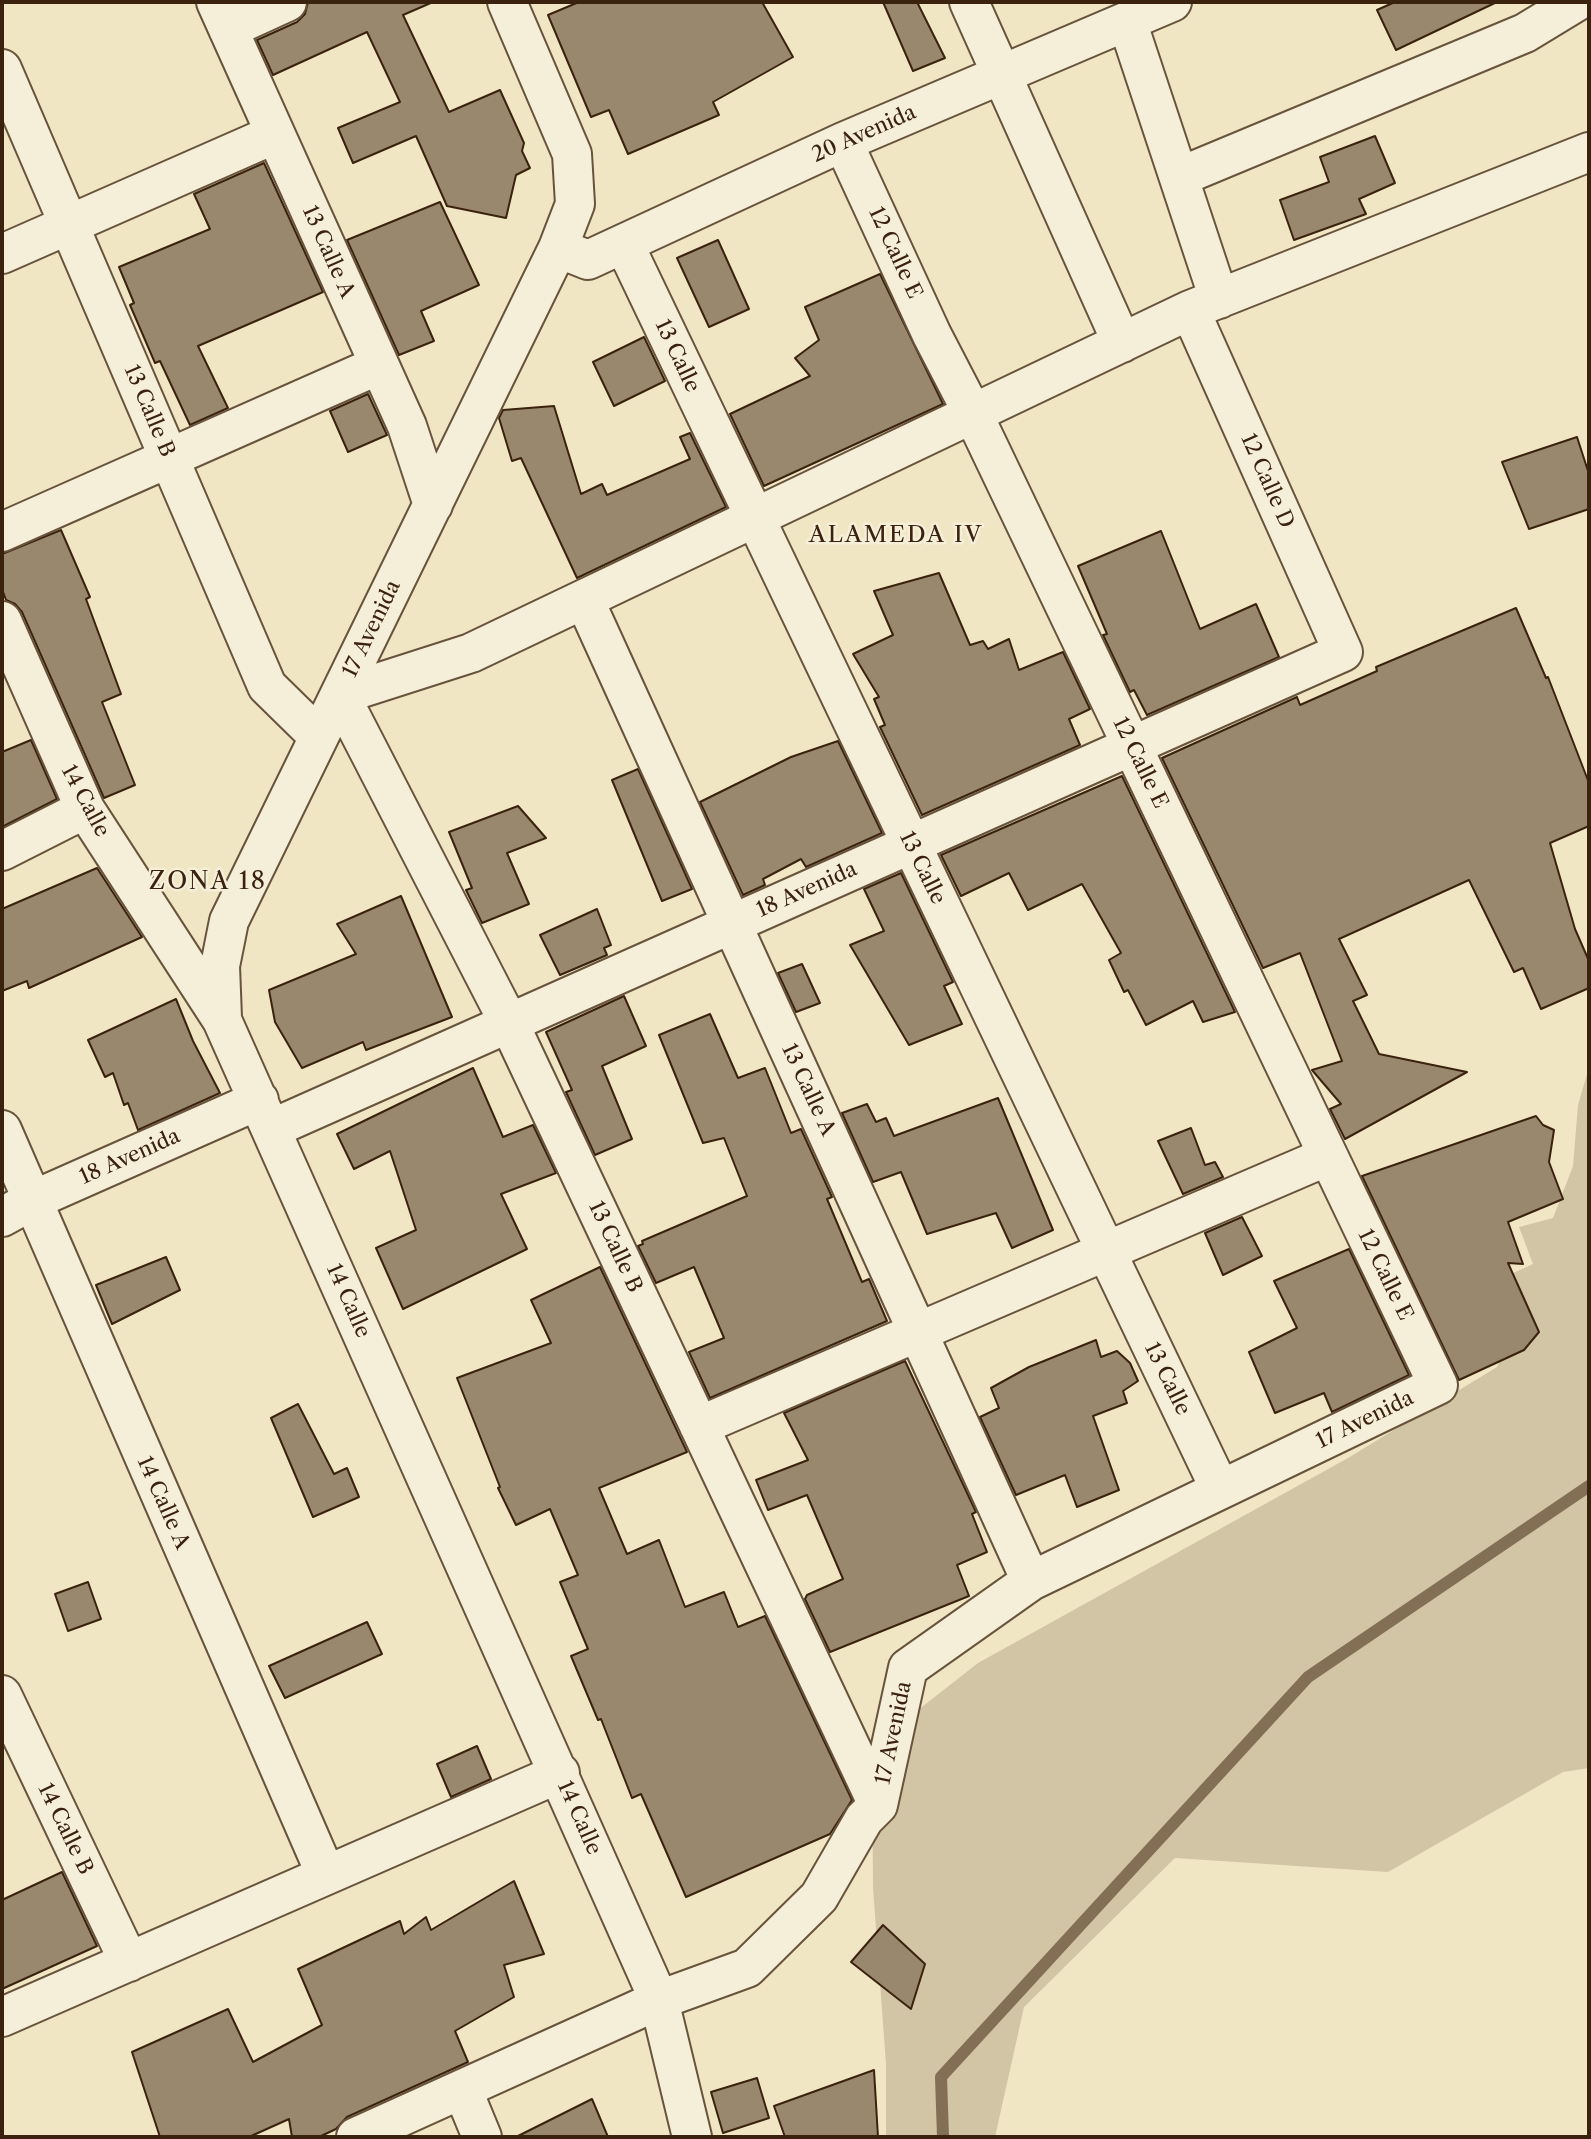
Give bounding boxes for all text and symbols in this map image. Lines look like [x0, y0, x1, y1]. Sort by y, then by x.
street label: 20 Avenida [808, 100, 920, 168]
street label: 13 Calle A [296, 202, 360, 302]
street label: 12 Calle E [863, 203, 927, 303]
street label: 13 Calle [649, 316, 705, 396]
street label: 13 Calle B [118, 361, 180, 461]
street label: 12 Calle D [1235, 430, 1299, 532]
district label: ALAMEDA IV [810, 521, 982, 549]
street label: 17 Avenida [338, 576, 406, 682]
street label: 12 Calle E [1107, 713, 1173, 813]
street label: 14 Calle [56, 761, 114, 841]
street label: 13 Calle [894, 828, 950, 908]
street label: 18 Avenida [753, 857, 861, 923]
district label: ZONA 18 [150, 868, 266, 896]
street label: 13 Calle A [776, 1040, 840, 1140]
street label: 18 Avenida [76, 1124, 184, 1190]
street label: 13 Calle B [583, 1197, 647, 1297]
street label: 12 Calle E [1352, 1225, 1418, 1325]
street label: 14 Calle [321, 1260, 375, 1342]
street label: 13 Calle [1139, 1339, 1195, 1419]
street label: 17 Avenida [1312, 1386, 1418, 1454]
street label: 14 Calle A [131, 1453, 195, 1553]
street label: 17 Avenida [871, 1679, 917, 1787]
street label: 14 Calle [552, 1777, 606, 1859]
street label: 14 Calle B [32, 1779, 98, 1879]

